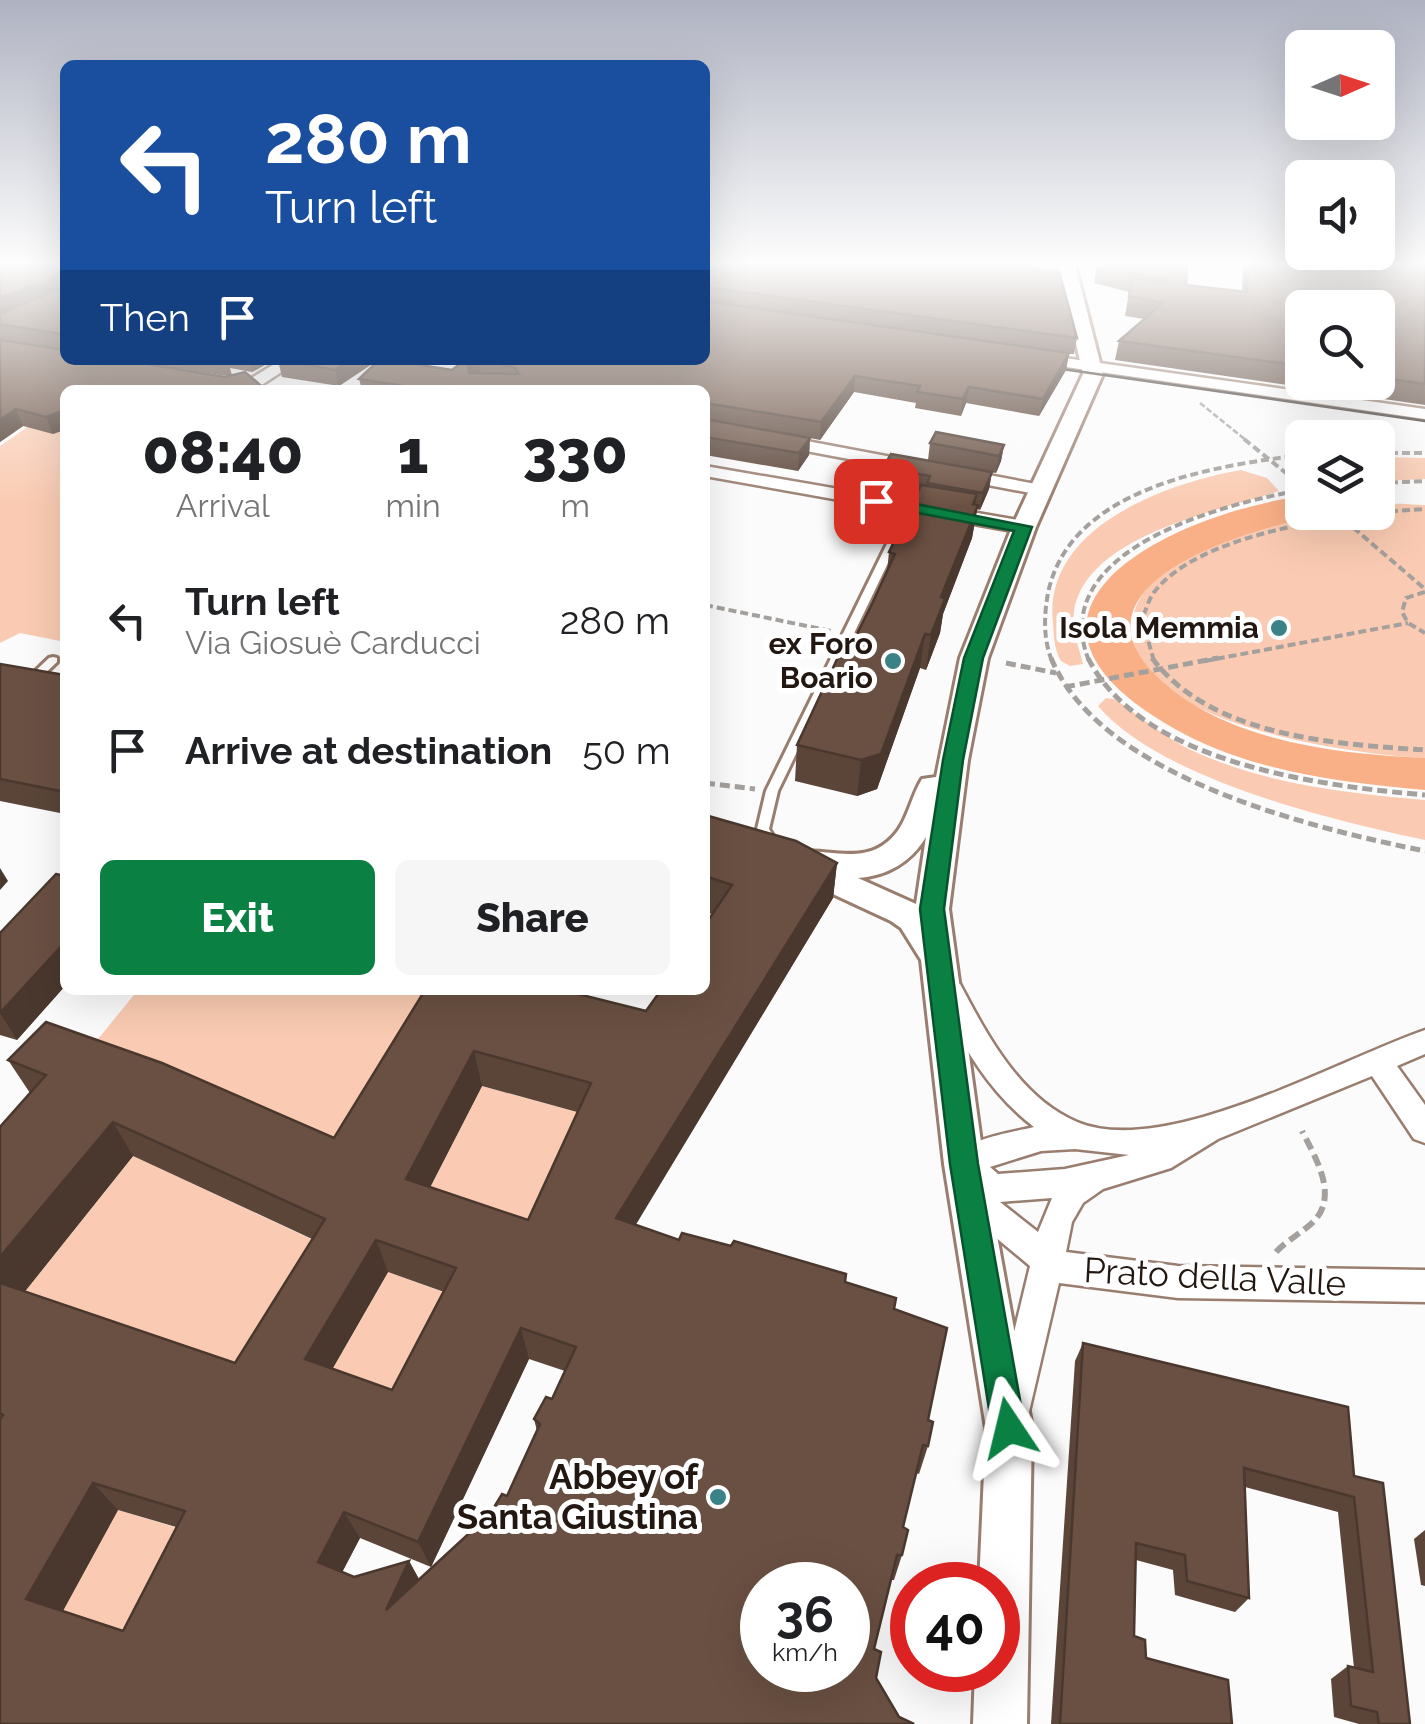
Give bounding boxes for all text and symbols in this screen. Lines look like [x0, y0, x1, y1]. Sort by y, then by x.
north arrow [1285, 30, 1395, 140]
map controls [1285, 30, 1395, 530]
text: 280 m [265, 97, 472, 179]
icon: left [100, 100, 230, 230]
button: sound [1285, 160, 1395, 270]
text: Turn left [265, 181, 437, 234]
icon: arrive [210, 290, 265, 345]
button: search [1285, 290, 1395, 400]
text: Then [100, 295, 190, 340]
text: 08:40 [142, 417, 303, 487]
text: 1 [397, 417, 429, 487]
text: 330 [523, 417, 628, 487]
button: layers [1285, 420, 1395, 530]
pin [834, 459, 919, 544]
icon: arrive [849, 474, 904, 529]
text: Arrival [176, 487, 270, 524]
text: min [386, 487, 441, 524]
text: m [561, 487, 590, 524]
text: Turn left [185, 579, 340, 624]
icon: left [100, 593, 155, 648]
text: 280 m [560, 598, 670, 643]
place label: Isola Memmia [1059, 610, 1259, 645]
marker: Isola Memmia [1268, 617, 1290, 639]
text: Via Giosuè Carducci [185, 624, 481, 661]
place label: ex Foro Boario [768, 626, 873, 695]
marker: ex Foro Boario [882, 650, 904, 672]
icon: arrive [100, 723, 155, 778]
text: Arrive at destination [185, 728, 552, 773]
text: 50 m [582, 728, 671, 773]
button: Exit [100, 860, 375, 975]
button: Share [395, 860, 670, 975]
street label: Prato della Valle [1083, 1249, 1347, 1304]
position arrow [957, 1376, 1061, 1480]
place label: Abbey of Santa Giustina [457, 1456, 699, 1537]
marker: Abbey of Santa Giustina [707, 1486, 729, 1508]
speed limit sign: 40 [890, 1562, 1020, 1692]
text: 36 [776, 1585, 834, 1644]
text: km/h [772, 1637, 838, 1667]

